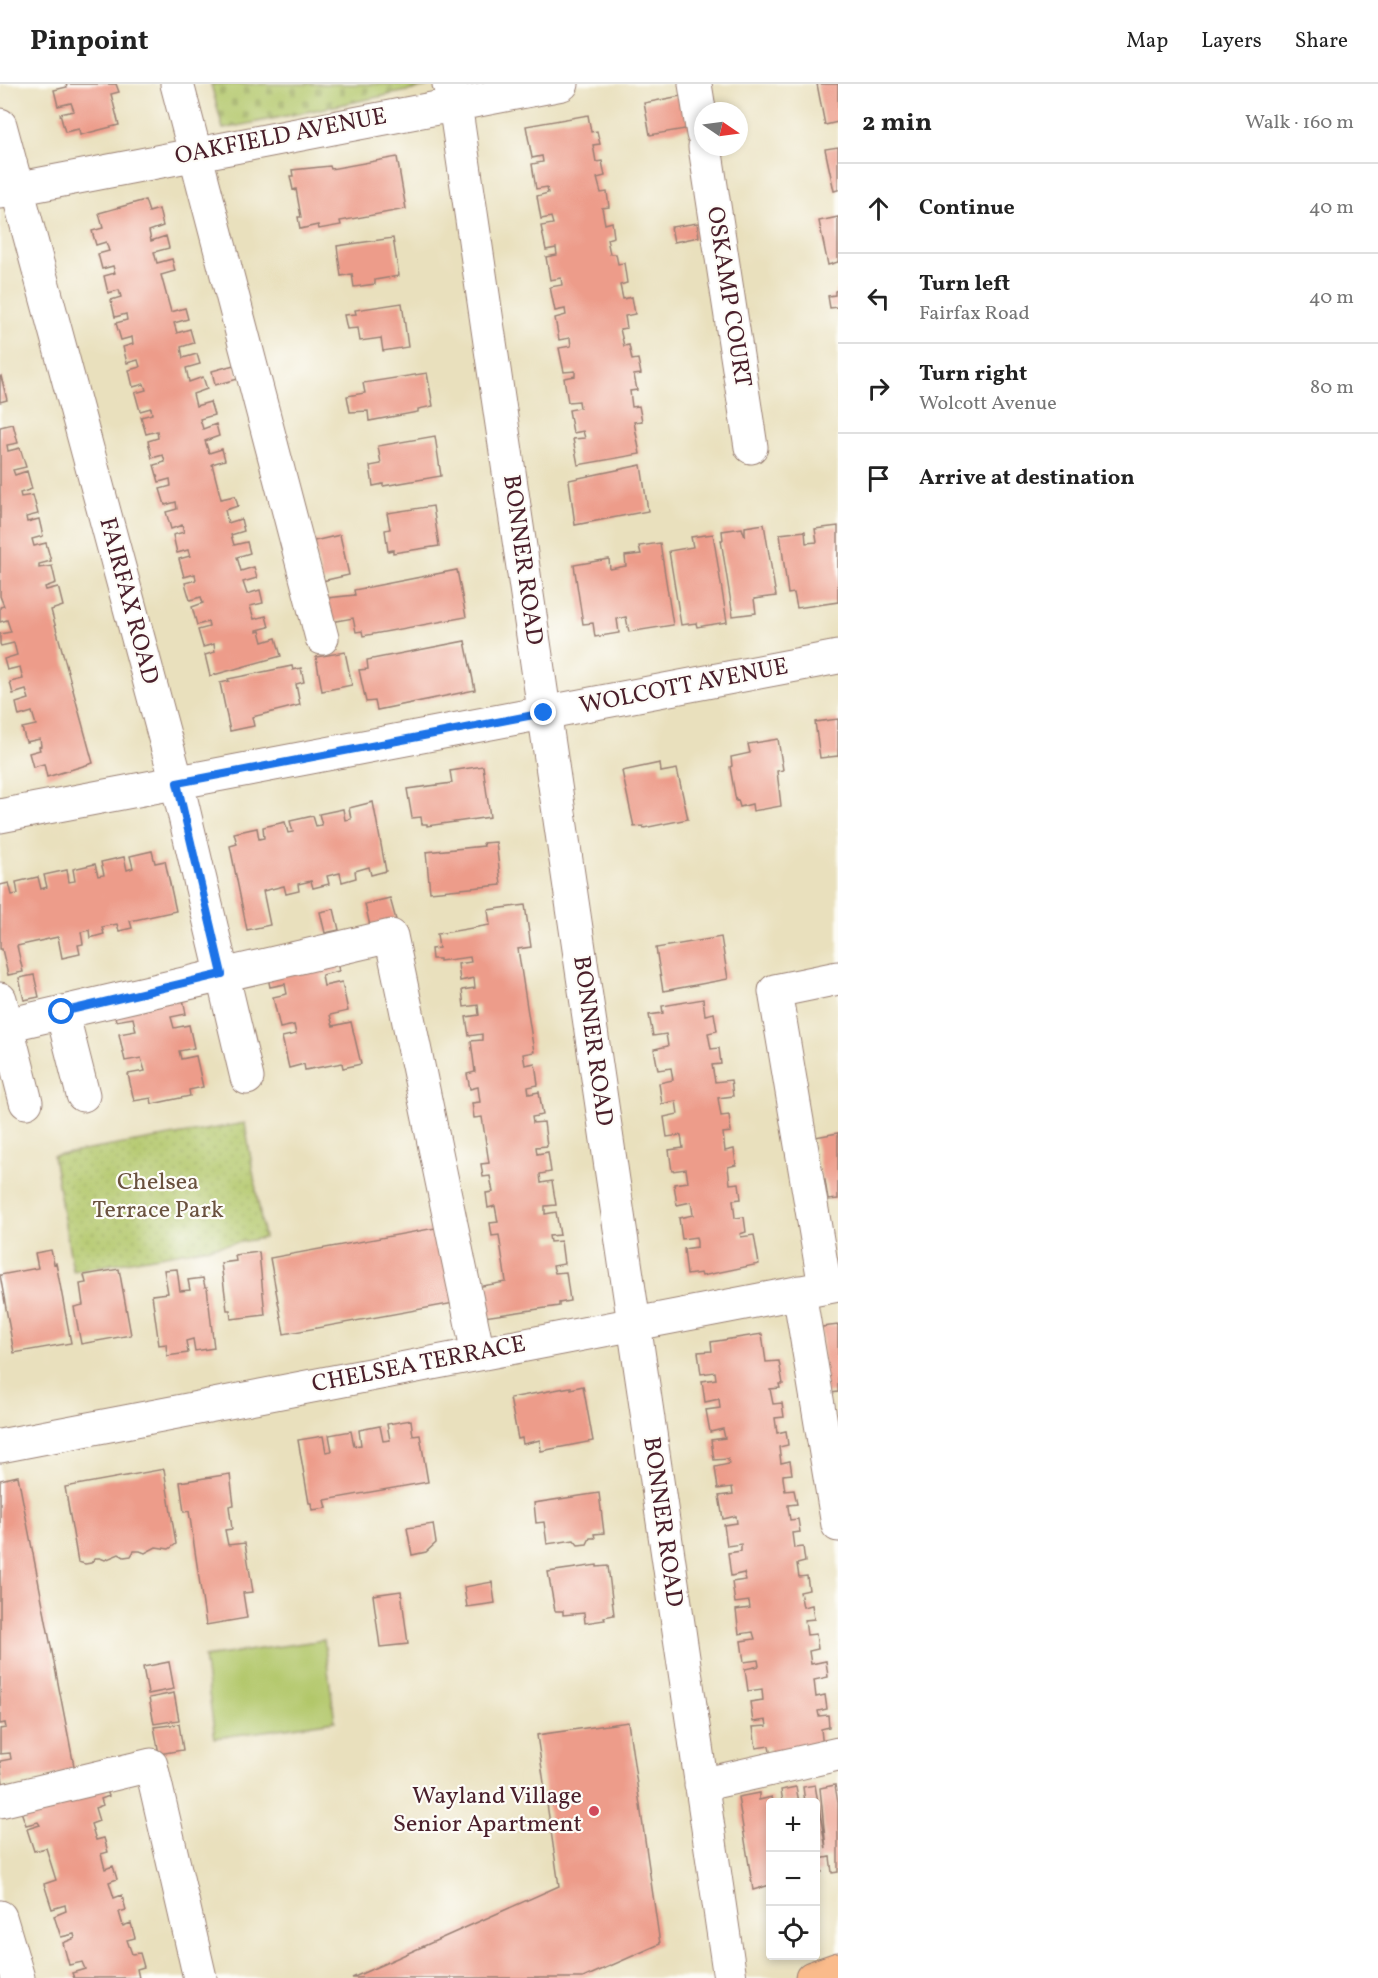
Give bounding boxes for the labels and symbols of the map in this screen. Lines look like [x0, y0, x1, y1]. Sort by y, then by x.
street label: OAKFIELD AVENUE [172, 100, 390, 174]
north arrow [694, 102, 748, 156]
street label: OSKAMP COURT [697, 204, 759, 390]
street label: BONNER ROAD [493, 473, 551, 647]
street label: FAIRFAX ROAD [89, 514, 167, 688]
street label: WOLCOTT AVENUE [577, 650, 791, 724]
route end [530, 699, 556, 725]
street label: BONNER ROAD [563, 954, 621, 1128]
route start [48, 998, 74, 1024]
park label: Chelsea Terrace Park [92, 1166, 224, 1228]
street label: CHELSEA TERRACE [309, 1328, 529, 1402]
street label: BONNER ROAD [633, 1435, 691, 1609]
place label: Wayland Village Senior Apartment [393, 1780, 582, 1842]
marker: Wayland Village Senior Apartment [587, 1804, 601, 1818]

